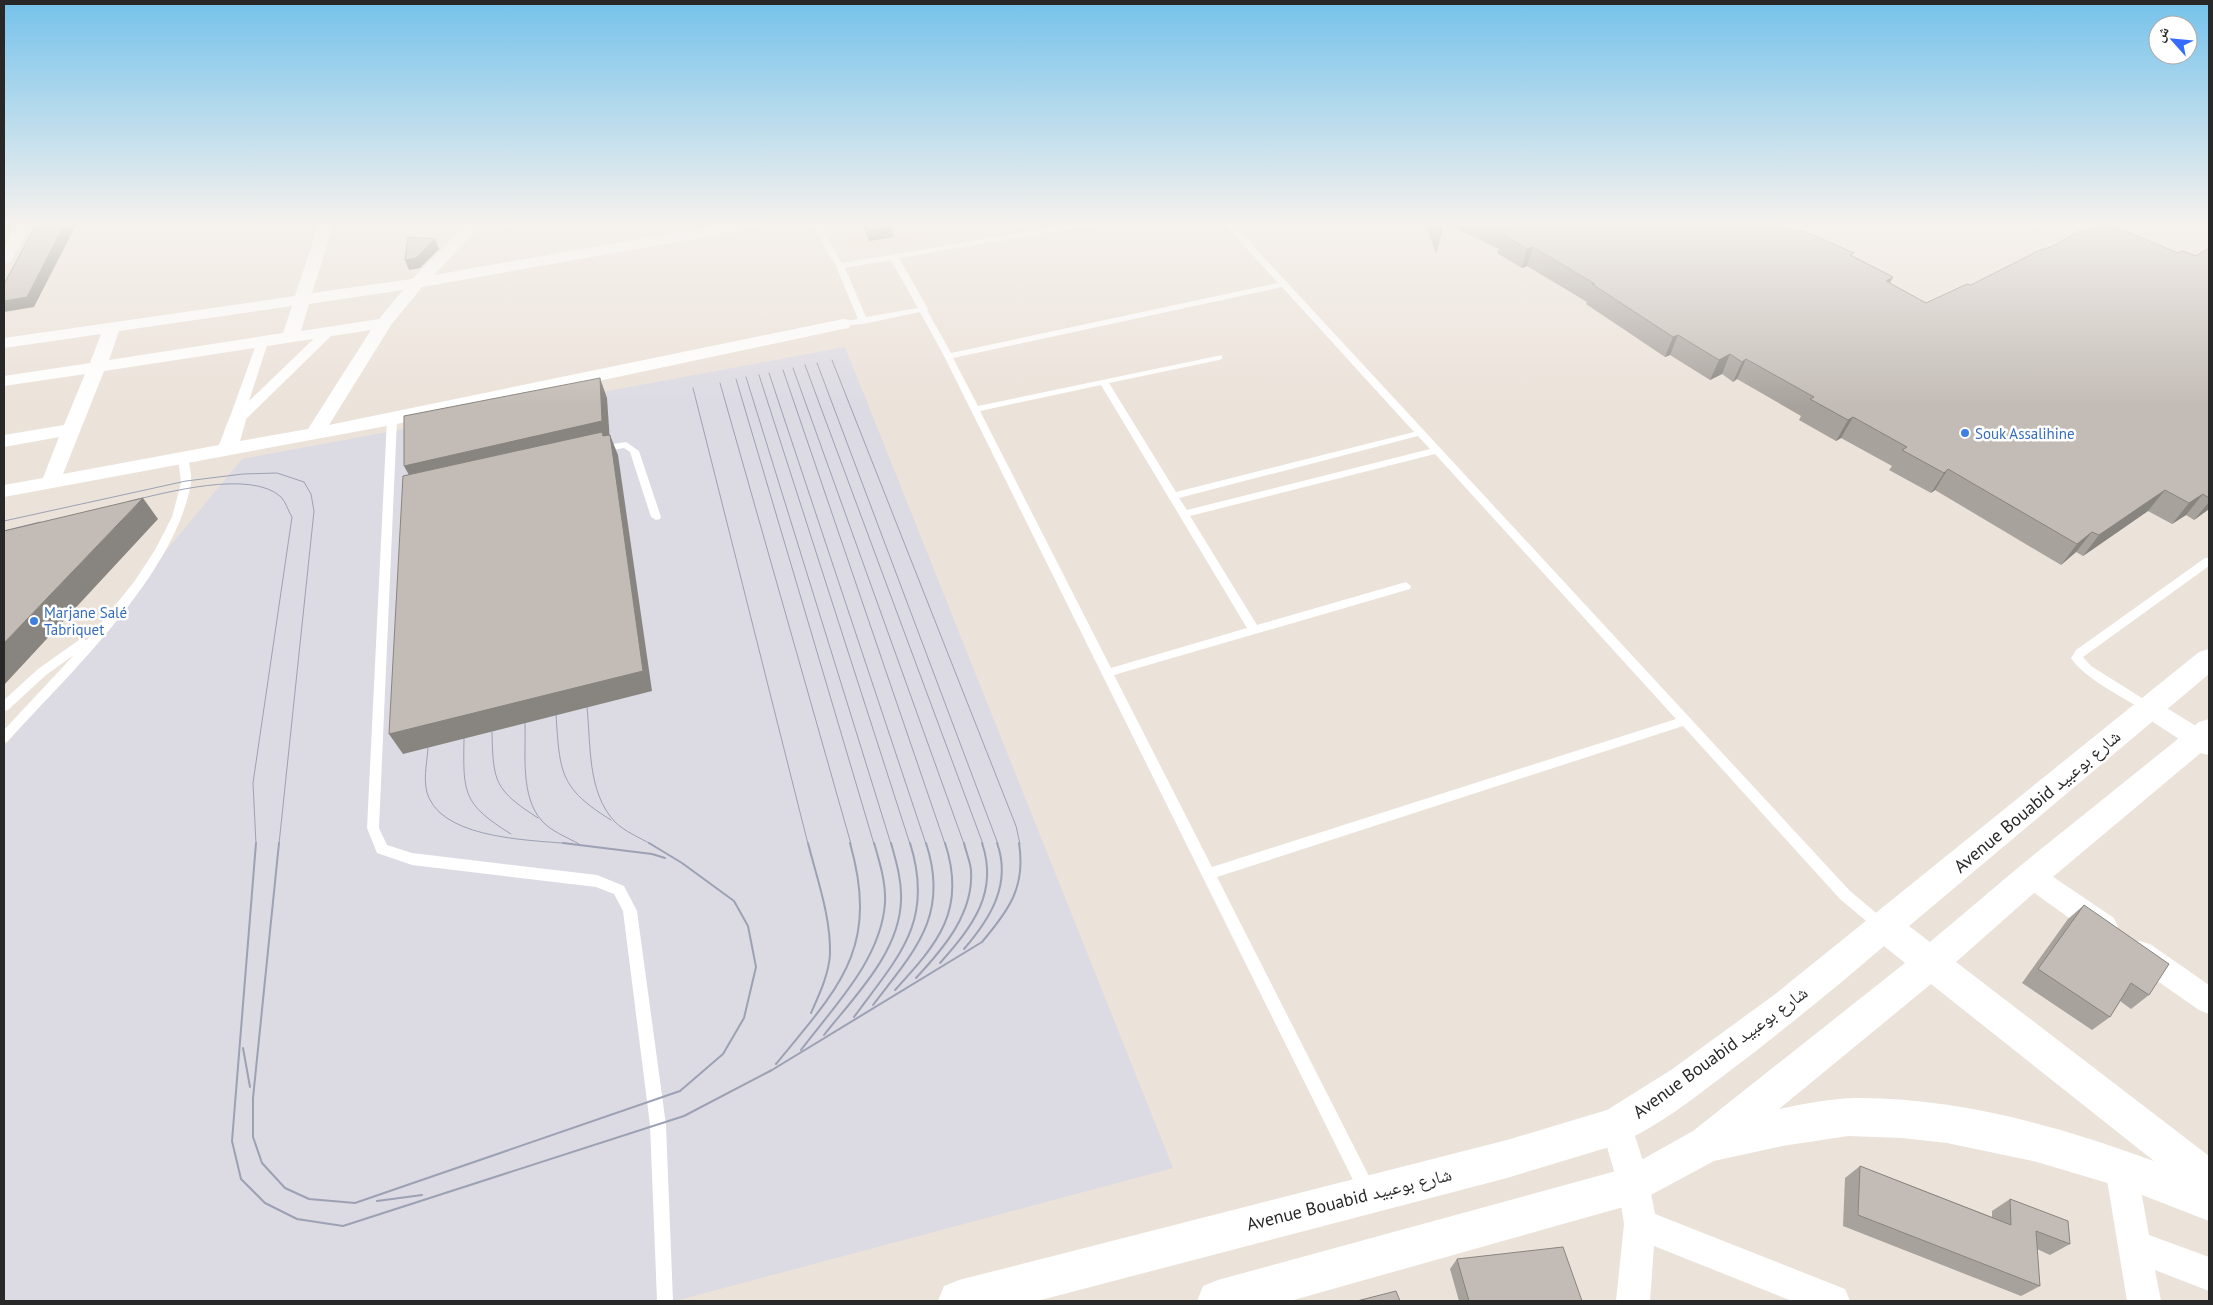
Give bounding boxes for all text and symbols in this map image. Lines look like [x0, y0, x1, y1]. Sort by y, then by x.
north arrow [2148, 15, 2198, 65]
text: ش [2150, 23, 2173, 45]
place label: Souk Assalihine [1975, 424, 2075, 443]
marker: Souk Assalihine [1959, 427, 1971, 439]
place label: Marjane Salé Tabriquet [44, 603, 127, 639]
marker: Marjane Salé Tabriquet [28, 615, 40, 627]
street label: Avenue Bouabid شارع بوعبيد [1949, 725, 2125, 877]
street label: Avenue Bouabid شارع بوعبيد [1628, 981, 1812, 1123]
street label: Avenue Bouabid شارع بوعبيد [1244, 1162, 1454, 1236]

